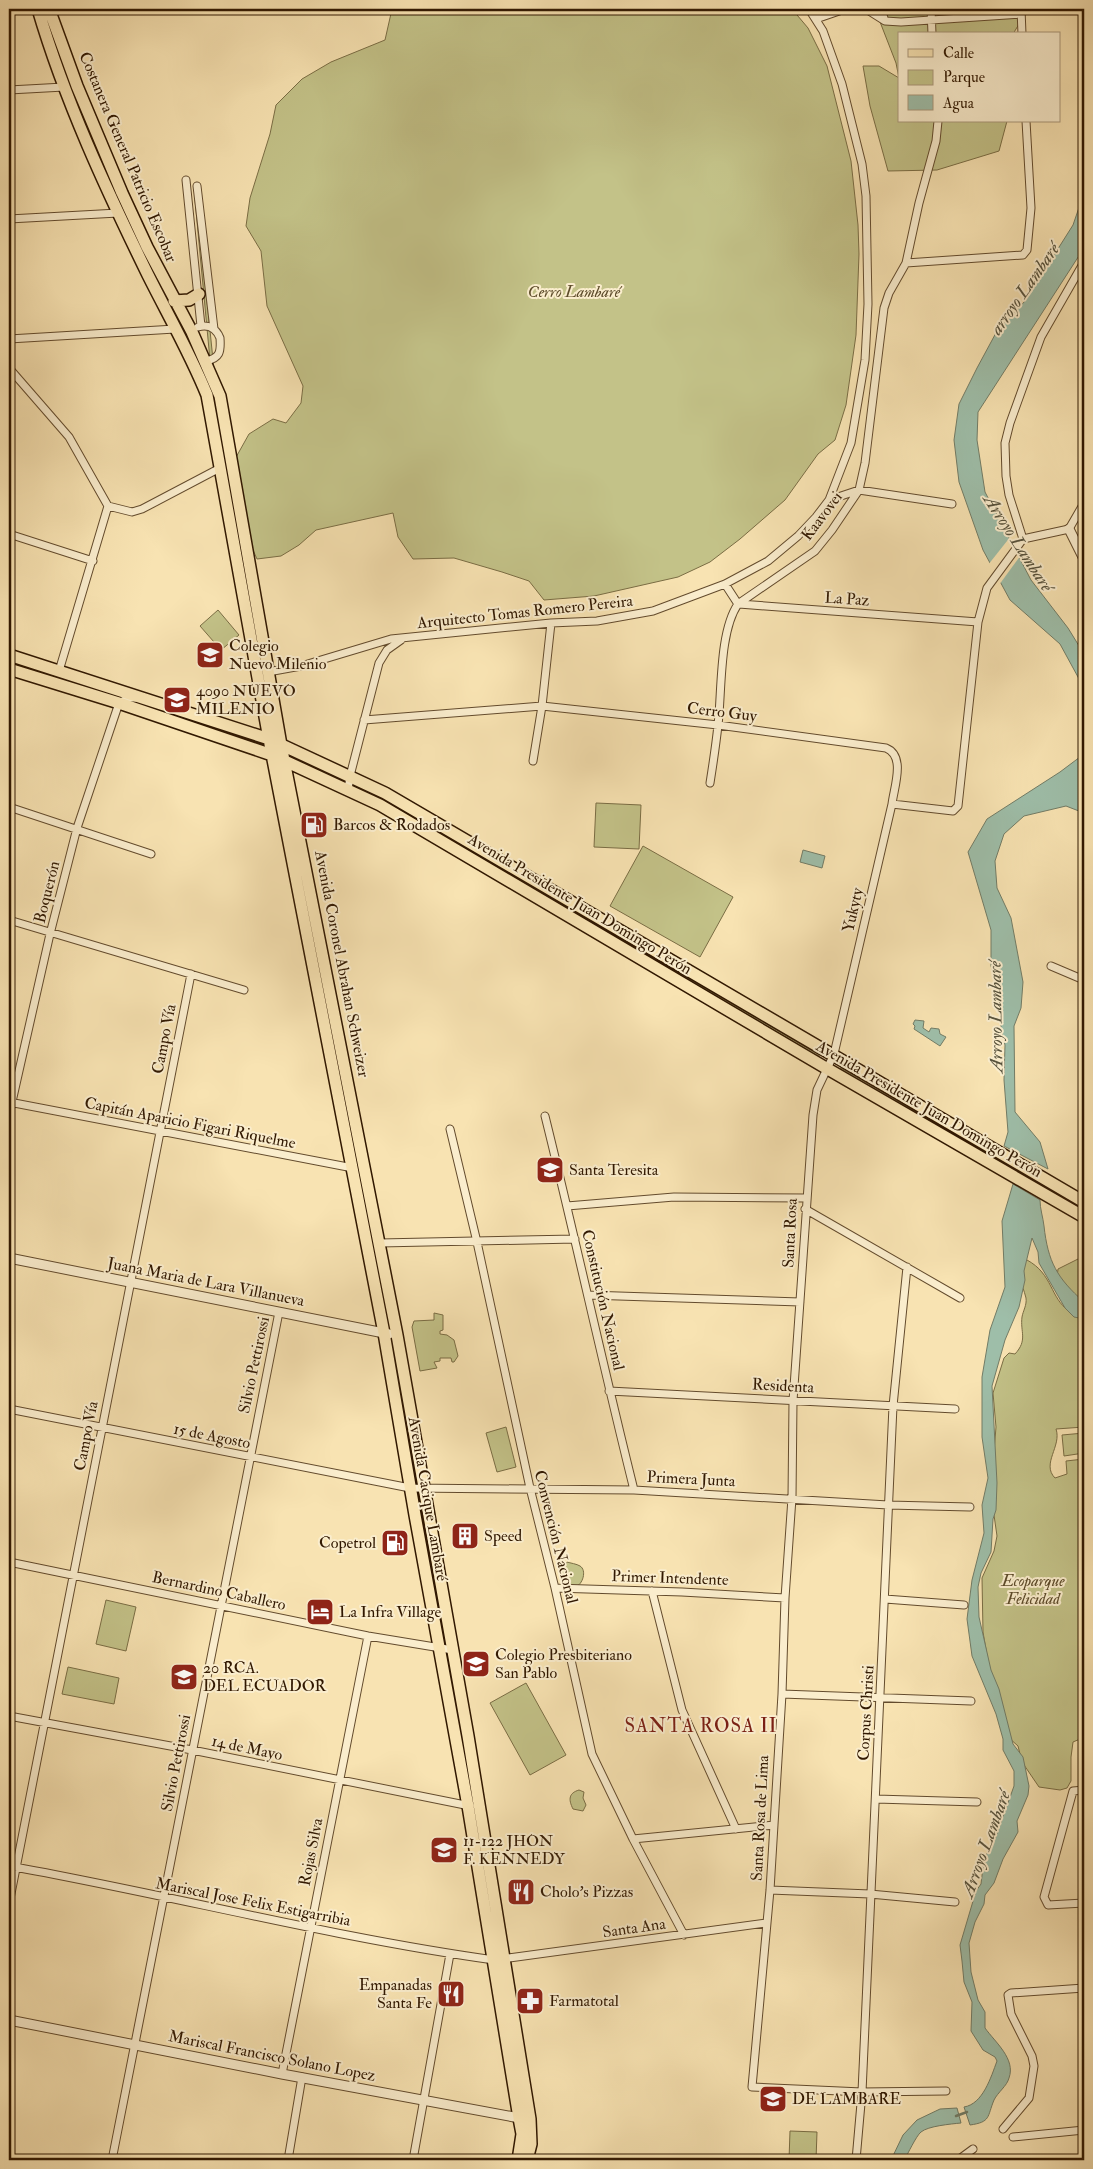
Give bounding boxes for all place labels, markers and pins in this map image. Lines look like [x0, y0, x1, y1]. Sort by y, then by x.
place label: Colegio Nuevo Milenio [229, 636, 327, 674]
school or university icon: Colegio Nuevo Milenio [195, 640, 225, 670]
place label: 4090 NUEVO MILENIO [196, 681, 296, 719]
school or university icon: 4090 NUEVO MILENIO [162, 685, 192, 715]
fuel station icon: Barcos & Rodados [299, 810, 329, 840]
place label: Barcos & Rodados [333, 815, 450, 835]
school or university icon: Santa Teresita [535, 1155, 565, 1185]
place label: Santa Teresita [569, 1160, 659, 1180]
building icon: Speed [450, 1521, 480, 1551]
place label: Speed [484, 1526, 522, 1547]
fuel station icon: Copetrol [380, 1528, 410, 1558]
place label: Copetrol [319, 1533, 376, 1554]
hotel icon: La Infra Village [305, 1597, 335, 1627]
place label: La Infra Village [339, 1602, 442, 1622]
place label: Colegio Presbiteriano San Pablo [495, 1645, 632, 1683]
school or university icon: Colegio Presbiteriano San Pablo [461, 1649, 491, 1679]
place label: 20 RCA. DEL ECUADOR [203, 1658, 327, 1696]
school or university icon: 20 RCA. DEL ECUADOR [169, 1662, 199, 1692]
place label: 11-122 JHON F. KENNEDY [463, 1831, 566, 1869]
school or university icon: 11-122 JHON F. KENNEDY [429, 1835, 459, 1865]
restaurant icon: Cholo's Pizzas [506, 1877, 536, 1907]
place label: Cholo's Pizzas [540, 1882, 633, 1902]
place label: Empanadas Santa Fe [359, 1975, 432, 2013]
restaurant icon: Empanadas Santa Fe [436, 1979, 466, 2009]
pharmacy icon: Farmatotal [515, 1986, 545, 2016]
place label: Farmatotal [549, 1991, 619, 2011]
school or university icon: DE LAMBARE [758, 2084, 788, 2114]
place label: DE LAMBARE [792, 2089, 901, 2109]

